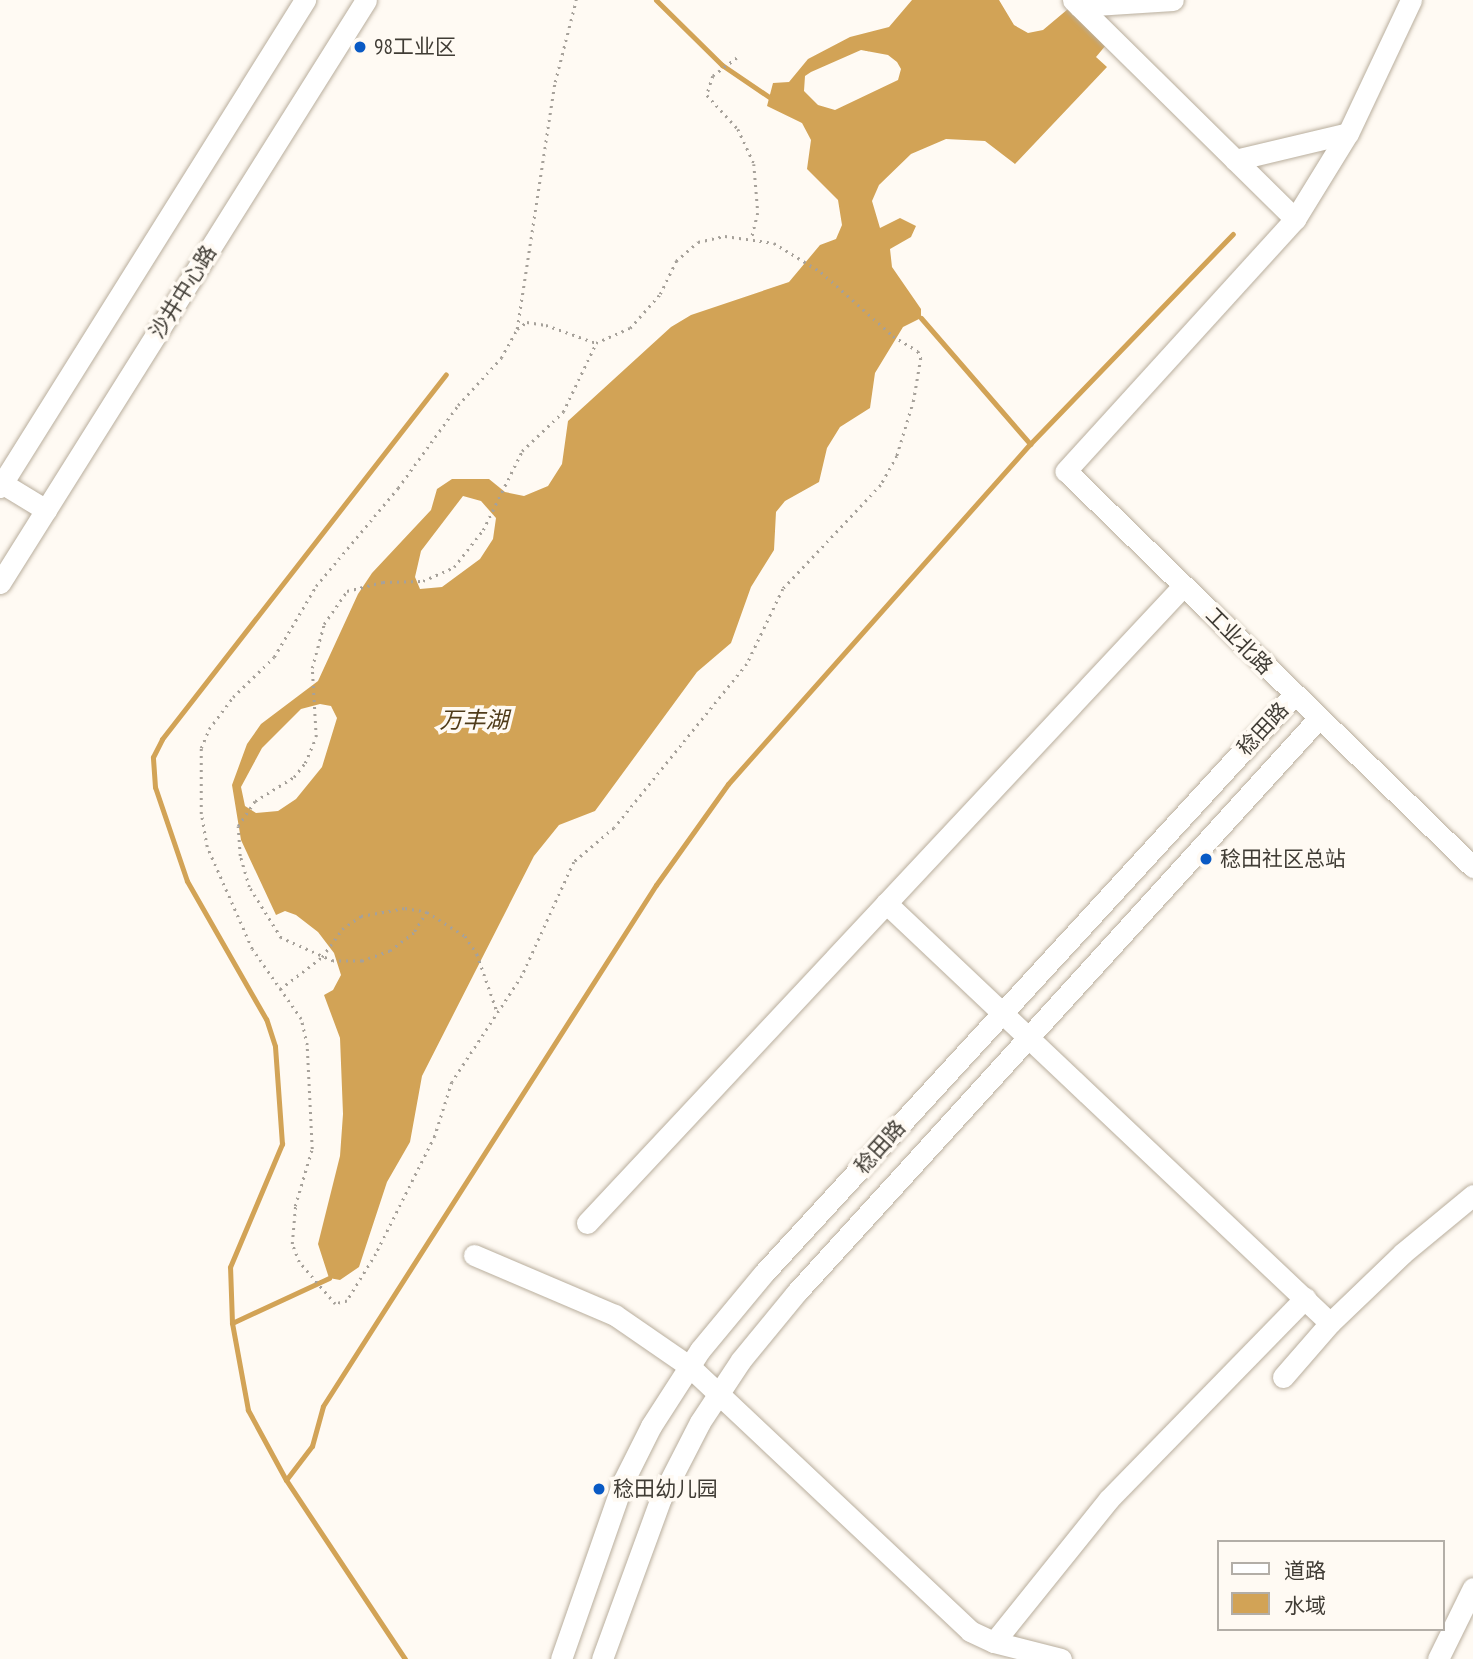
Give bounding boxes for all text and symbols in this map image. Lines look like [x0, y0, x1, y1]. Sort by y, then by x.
place label: 98工业区 [374, 34, 456, 60]
marker: 98工业区 [352, 39, 368, 55]
street label: 沙井中心路 [144, 241, 222, 343]
street label: 工业北路 [1200, 602, 1278, 680]
street label: 稔田路 [1232, 697, 1294, 761]
water label: 万丰湖 [440, 706, 508, 734]
place label: 稔田社区总站 [1220, 846, 1346, 872]
marker: 稔田社区总站 [1198, 851, 1214, 867]
street label: 稔田路 [850, 1115, 910, 1179]
place label: 稔田幼儿园 [613, 1476, 718, 1502]
marker: 稔田幼儿园 [591, 1481, 607, 1497]
legend [1218, 1540, 1445, 1631]
text: 道路 [1284, 1557, 1326, 1584]
text: 水域 [1284, 1592, 1326, 1619]

